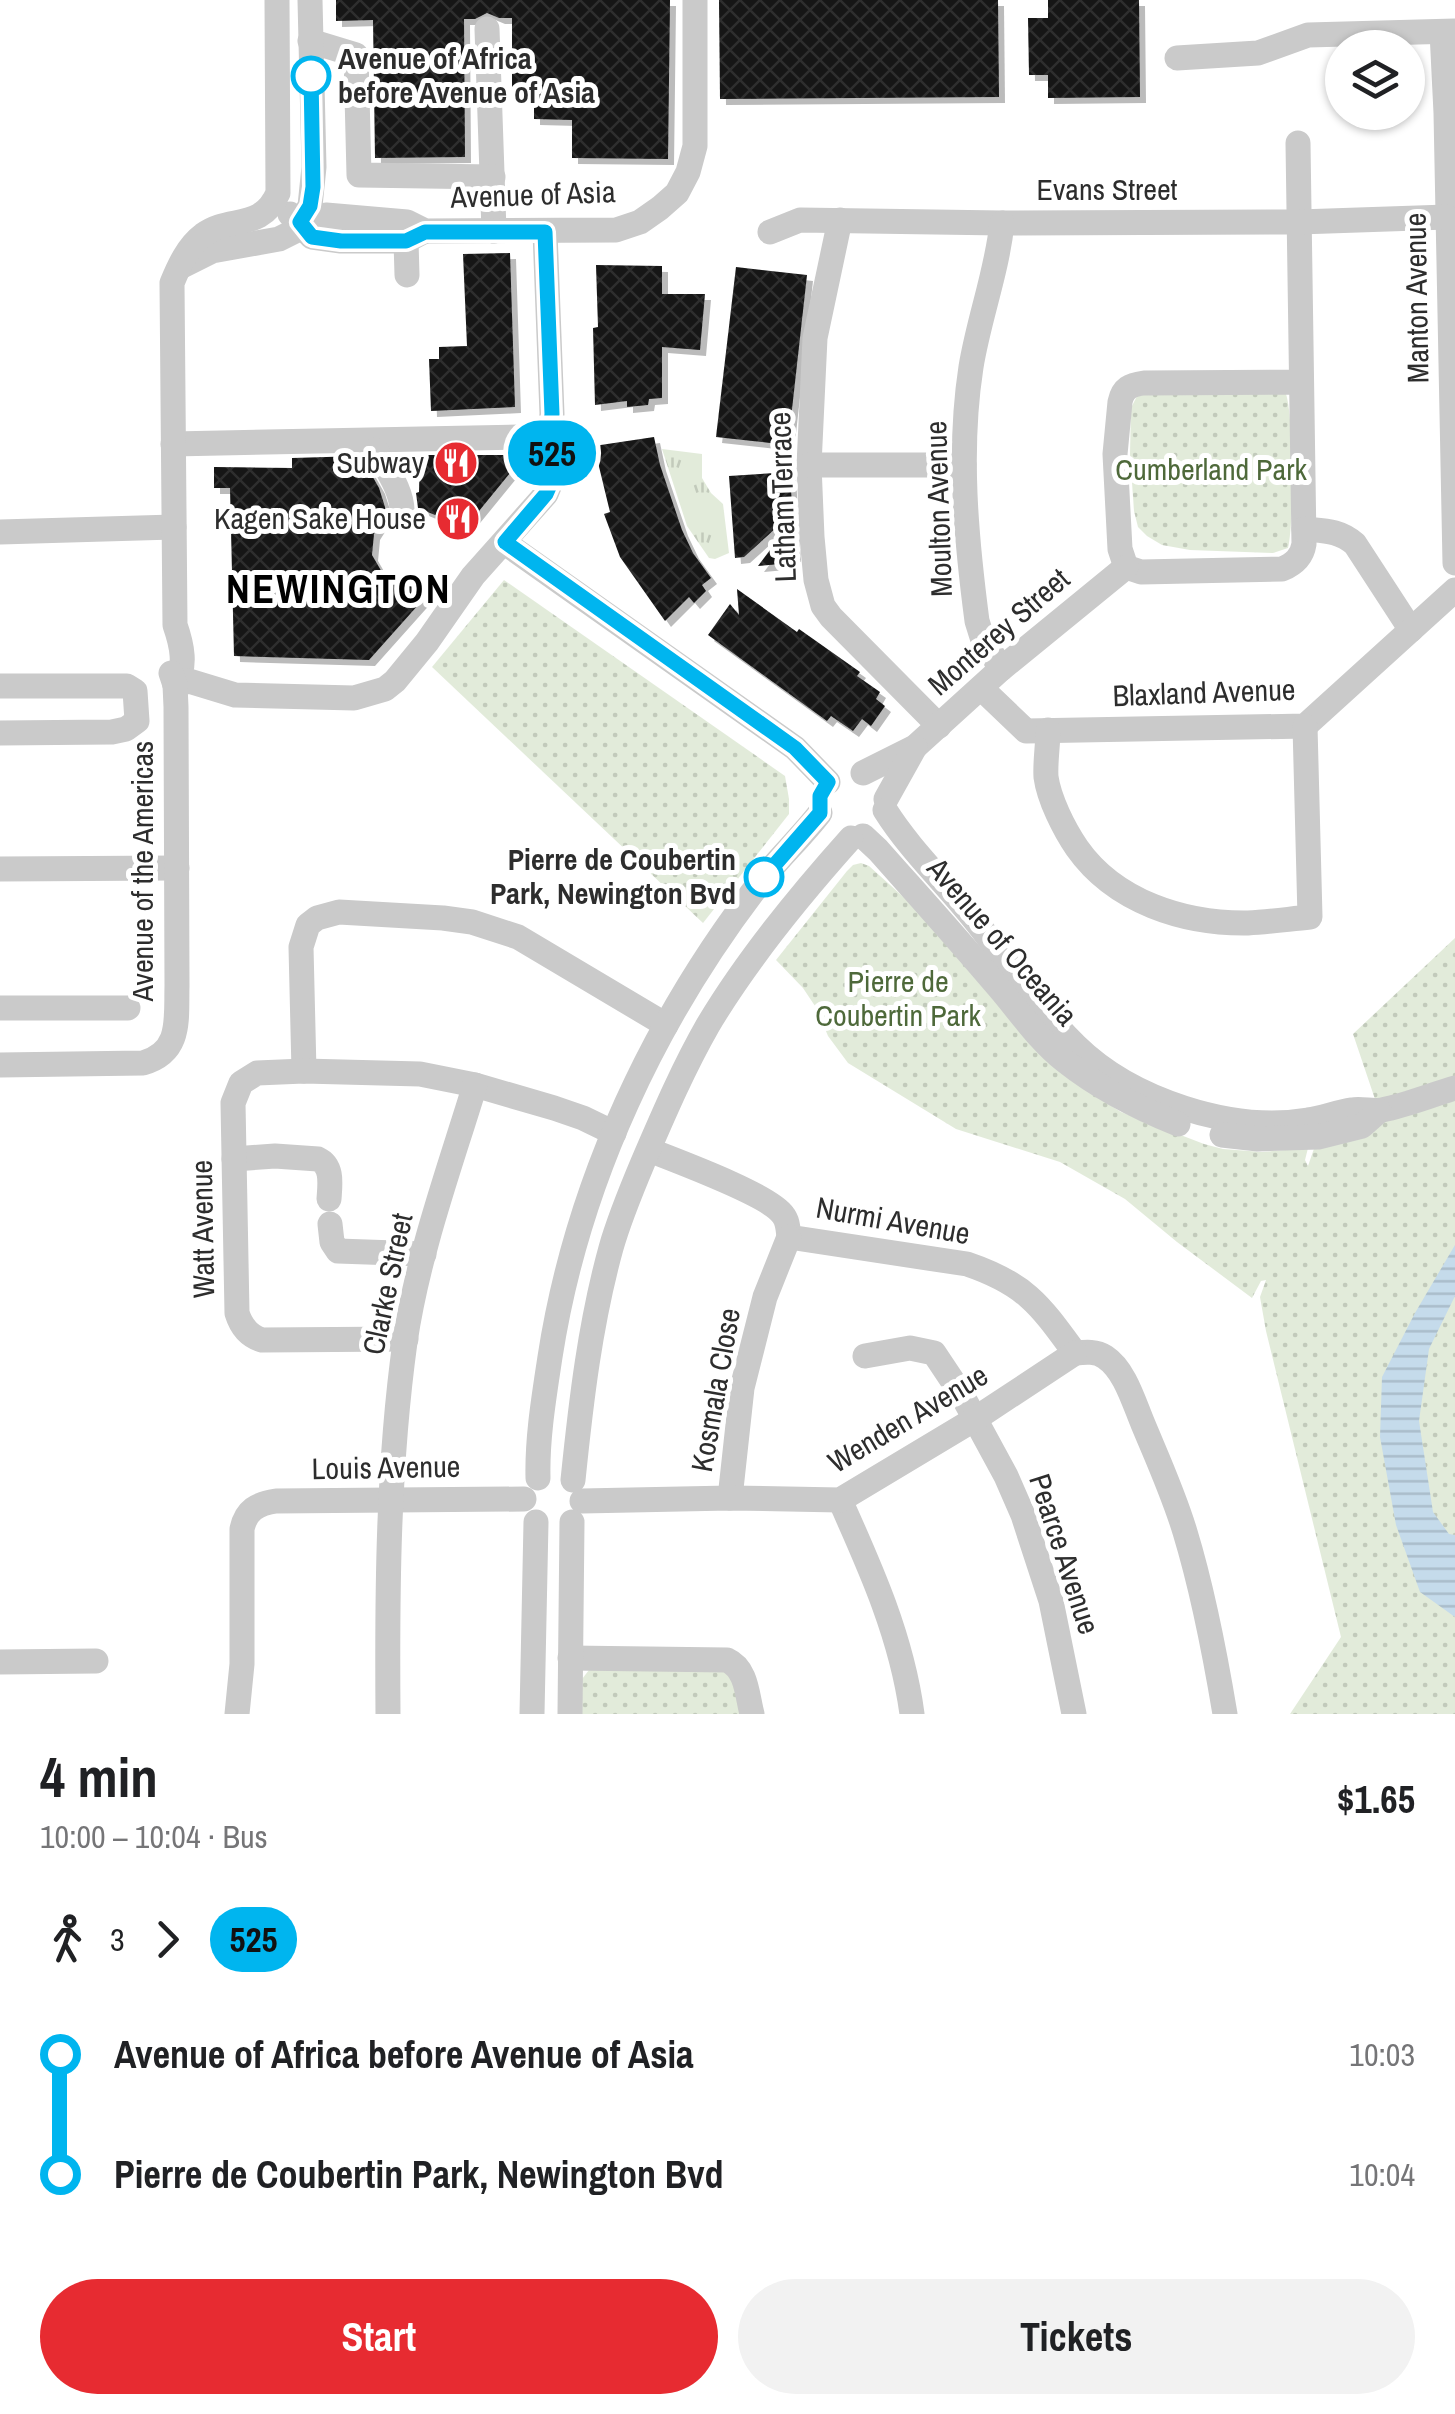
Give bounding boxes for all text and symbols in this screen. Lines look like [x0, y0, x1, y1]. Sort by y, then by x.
map controls [1325, 30, 1425, 130]
button: layers [1325, 30, 1425, 130]
place label: Avenue of Africa before Avenue of Asia [338, 38, 595, 112]
marker: Avenue of Africa before Avenue of Asia [292, 57, 330, 95]
street label: Evans Street [1037, 169, 1178, 209]
street label: Avenue of Asia [449, 171, 616, 217]
street label: Manton Avenue [1395, 212, 1437, 384]
street label: Latham Terrace [759, 411, 805, 583]
line badge: 525 [494, 420, 610, 486]
street label: Moulton Avenue [915, 420, 961, 598]
text: 525 [528, 430, 576, 477]
restaurant icon: Subway [433, 440, 479, 486]
place label: Subway [336, 442, 425, 482]
park label: Cumberland Park [1115, 449, 1307, 489]
restaurant icon: Kagen Sake House [435, 496, 481, 542]
place label: Kagen Sake House [214, 498, 426, 538]
street label: Monterey Street [919, 559, 1078, 704]
district label: NEWINGTON [226, 562, 452, 615]
street label: Blaxland Avenue [1112, 669, 1296, 715]
street label: Avenue of the Americas [122, 741, 162, 1002]
place label: Pierre de Coubertin Park, Newington Bvd [490, 839, 736, 913]
street label: Avenue of Oceania [918, 848, 1087, 1034]
marker: Pierre de Coubertin Park, Newington Bvd [745, 858, 783, 896]
park label: Pierre de Coubertin Park [815, 961, 981, 1035]
street label: Watt Avenue [181, 1160, 223, 1298]
street label: Nurmi Avenue [813, 1187, 973, 1253]
street label: Clarke Street [353, 1209, 422, 1358]
street label: Kosmala Close [681, 1305, 749, 1475]
street label: Wenden Avenue [820, 1355, 995, 1482]
street label: Louis Avenue [311, 1446, 461, 1488]
street label: Pearce Avenue [1020, 1468, 1110, 1639]
text: 4 min [40, 1740, 158, 1814]
text: $1.65 [1337, 1774, 1415, 1825]
text: 10:00 – 10:04 · Bus [40, 1815, 268, 1858]
icon: walk [40, 1912, 95, 1967]
icon: forward [140, 1912, 195, 1967]
text: 525 [230, 1916, 277, 1963]
text: 3 [110, 1918, 125, 1961]
text: Avenue of Africa before Avenue of Asia [114, 2029, 694, 2080]
text: 10:03 [1349, 2033, 1415, 2076]
text: Pierre de Coubertin Park, Newington Bvd [114, 2149, 724, 2200]
text: 10:04 [1349, 2153, 1415, 2196]
button: Start [40, 2279, 718, 2394]
button: Tickets [738, 2279, 1415, 2394]

